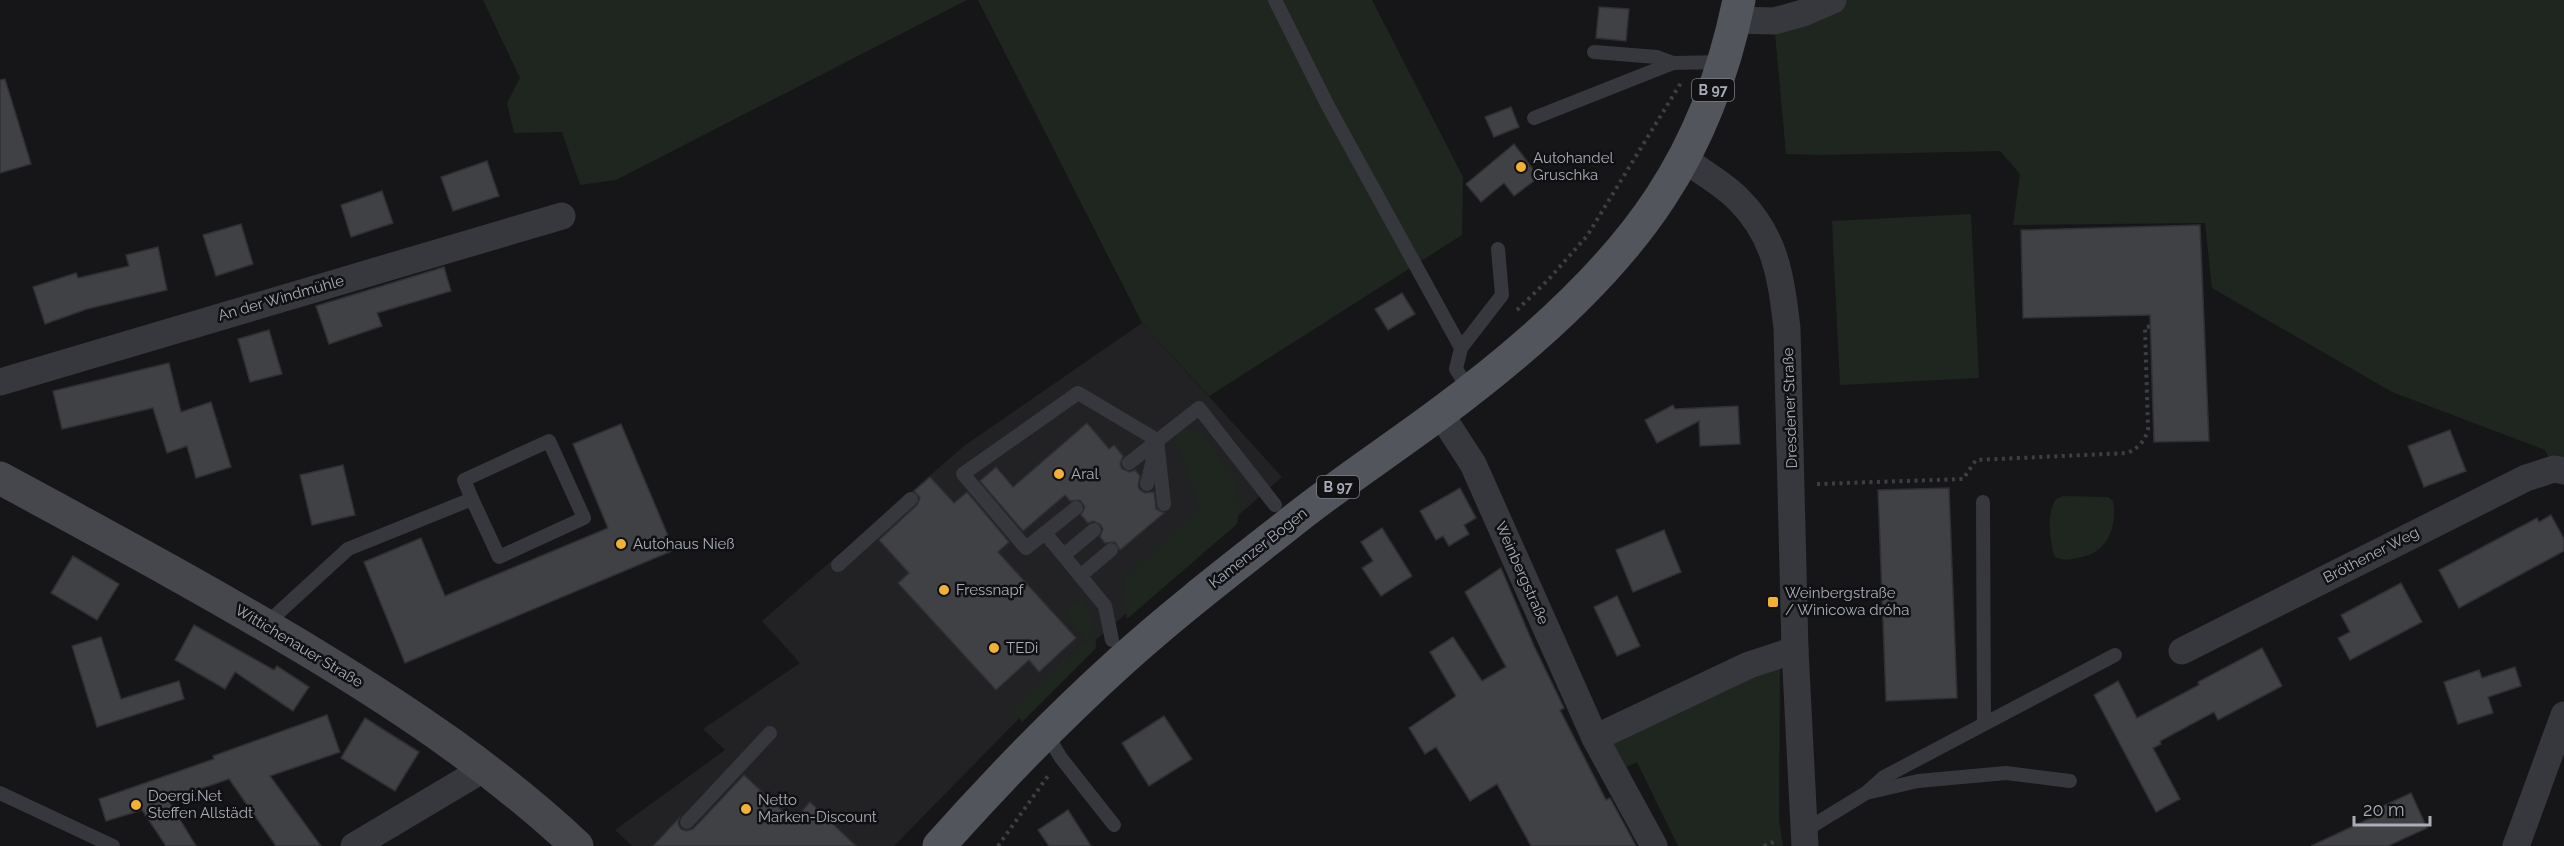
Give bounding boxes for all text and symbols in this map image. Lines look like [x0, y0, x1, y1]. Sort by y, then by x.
road number: B 97 [1692, 79, 1734, 101]
place label: Autohandel Gruschka [1533, 149, 1614, 184]
marker: Autohandel Gruschka [1514, 160, 1528, 174]
street label: An der Windmühle [216, 271, 346, 325]
street label: Dresdener Straße [1779, 347, 1801, 469]
place label: Aral [1071, 465, 1100, 483]
marker: Aral [1052, 467, 1066, 481]
road number: B 97 [1317, 476, 1359, 498]
street label: Kamenzer Bogen [1205, 504, 1311, 592]
street label: Weinbergstraße [1491, 519, 1553, 627]
street label: Bröthener Weg [2320, 523, 2422, 587]
place label: Autohaus Nieß [633, 535, 735, 553]
marker: Autohaus Nieß [614, 537, 628, 551]
place label: Fressnapf [956, 581, 1025, 599]
marker: Fressnapf [937, 583, 951, 597]
place label: Weinbergstraße / Winicowa dróha [1785, 584, 1909, 619]
marker: Weinbergstraße / Winicowa dróha [1766, 595, 1780, 609]
street label: Wittichenauer Straße [232, 601, 366, 691]
place label: TEDi [1006, 639, 1038, 657]
marker: TEDi [987, 641, 1001, 655]
place label: Doergi.Net Steffen Allstädt [148, 787, 253, 822]
scale bar [2354, 789, 2430, 827]
place label: Netto Marken-Discount [758, 791, 877, 826]
marker: Doergi.Net Steffen Allstädt [129, 798, 143, 812]
text: 20 m [2363, 799, 2405, 820]
marker: Netto Marken-Discount [739, 802, 753, 816]

